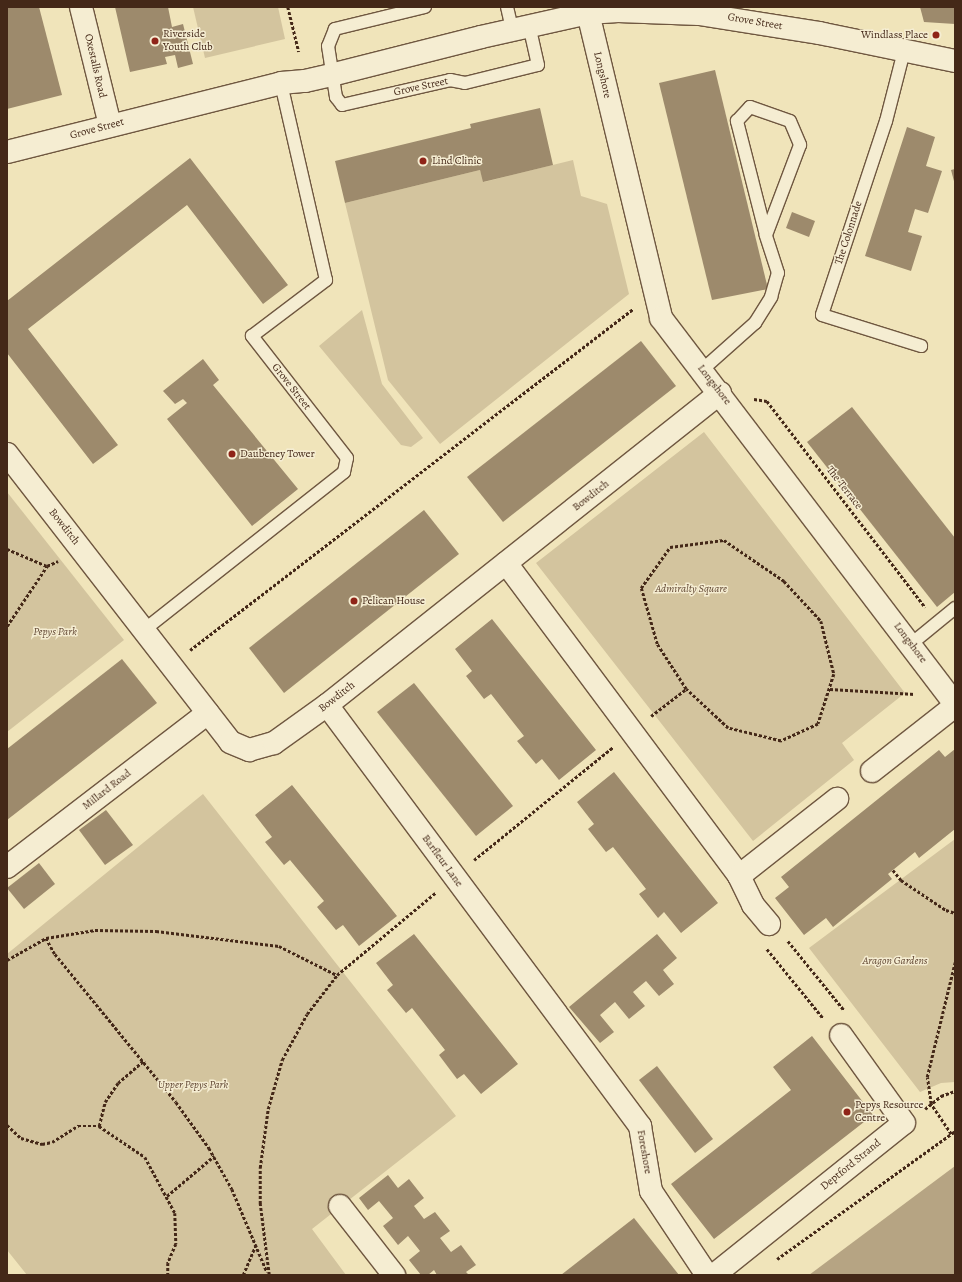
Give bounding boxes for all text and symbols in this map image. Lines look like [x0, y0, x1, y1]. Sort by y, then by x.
street label: Grove Street [727, 11, 783, 33]
place label: Riverside Youth Club [163, 28, 213, 54]
place label: Windlass Place [861, 28, 928, 42]
marker: Windlass Place [931, 30, 941, 40]
street label: Oxestalls Road [81, 33, 109, 99]
marker: Riverside Youth Club [150, 36, 160, 46]
street label: Longshore [590, 50, 614, 100]
street label: Grove Street [393, 75, 449, 99]
street label: Grove Street [69, 115, 125, 143]
place label: Lind Clinic [432, 154, 481, 168]
marker: Lind Clinic [417, 155, 429, 167]
street label: The Colonnade [832, 199, 866, 267]
street label: Grove Street [269, 361, 313, 413]
street label: Longshore [694, 362, 734, 408]
place label: Daubeney Tower [240, 447, 315, 461]
marker: Daubeney Tower [227, 449, 237, 459]
street label: The Terrace [823, 464, 865, 512]
street label: Bowditch [570, 478, 612, 514]
street label: Bowditch [46, 506, 82, 548]
park label: Admiralty Square [655, 582, 727, 596]
place label: Pelican House [362, 594, 425, 608]
marker: Pelican House [349, 596, 359, 606]
street label: Longshore [890, 620, 930, 666]
park label: Pepys Park [33, 625, 77, 639]
street label: Bowditch [316, 679, 358, 715]
street label: Millard Road [80, 767, 134, 813]
street label: Barfleur Lane [419, 832, 465, 890]
park label: Aragon Gardens [862, 954, 928, 968]
park label: Upper Pepys Park [158, 1078, 228, 1092]
place label: Pepys Resource Centre [855, 1099, 923, 1125]
marker: Pepys Resource Centre [842, 1107, 852, 1117]
street label: Foreshore [634, 1129, 654, 1175]
street label: Deptford Strand [818, 1137, 884, 1193]

